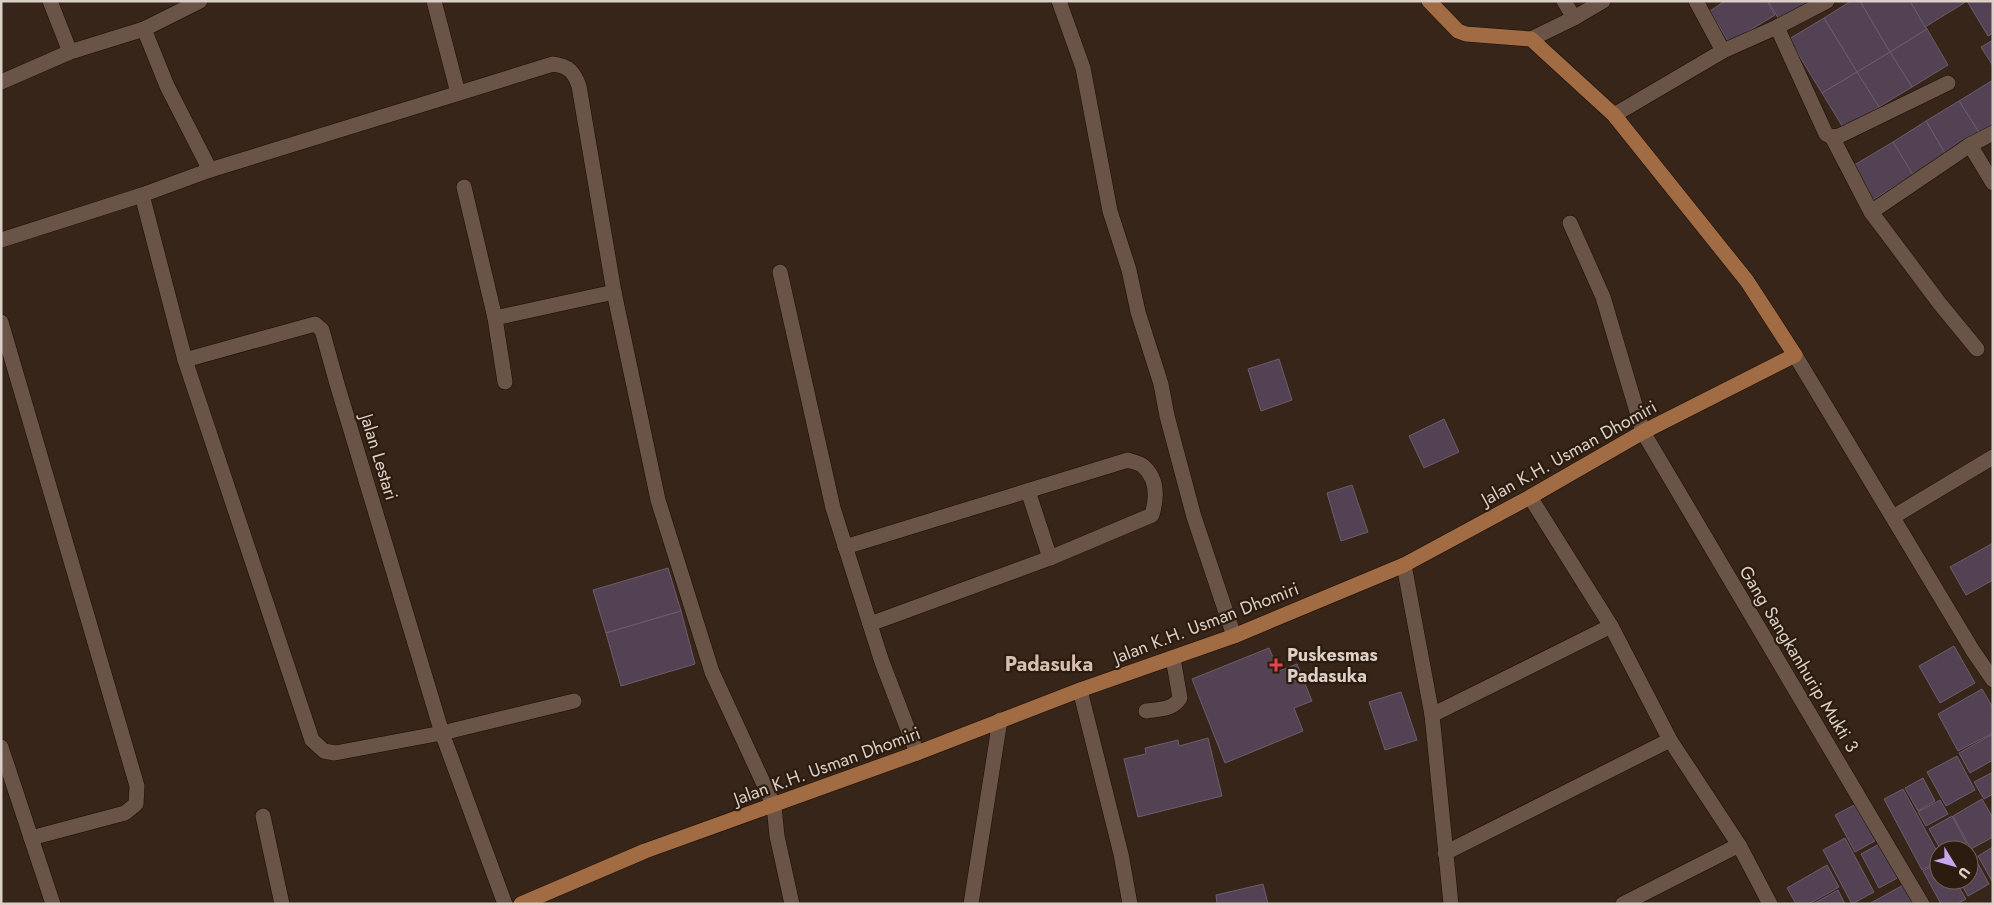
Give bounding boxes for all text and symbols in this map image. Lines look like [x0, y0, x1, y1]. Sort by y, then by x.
street label: Jalan K.H. Usman Dhomiri [1475, 394, 1661, 513]
street label: Jalan Lestari [353, 409, 404, 503]
street label: Gang Sangkanhurip Mukti 3 [1733, 561, 1865, 757]
street label: Jalan K.H. Usman Dhomiri [1108, 576, 1303, 671]
place label: Puskesmas Padasuka [1287, 642, 1378, 689]
district label: Padasuka [1005, 650, 1093, 679]
marker: Puskesmas Padasuka [1269, 658, 1283, 672]
street label: Jalan K.H. Usman Dhomiri [728, 720, 924, 813]
north arrow [1929, 840, 1979, 890]
text: U [1953, 863, 1975, 883]

